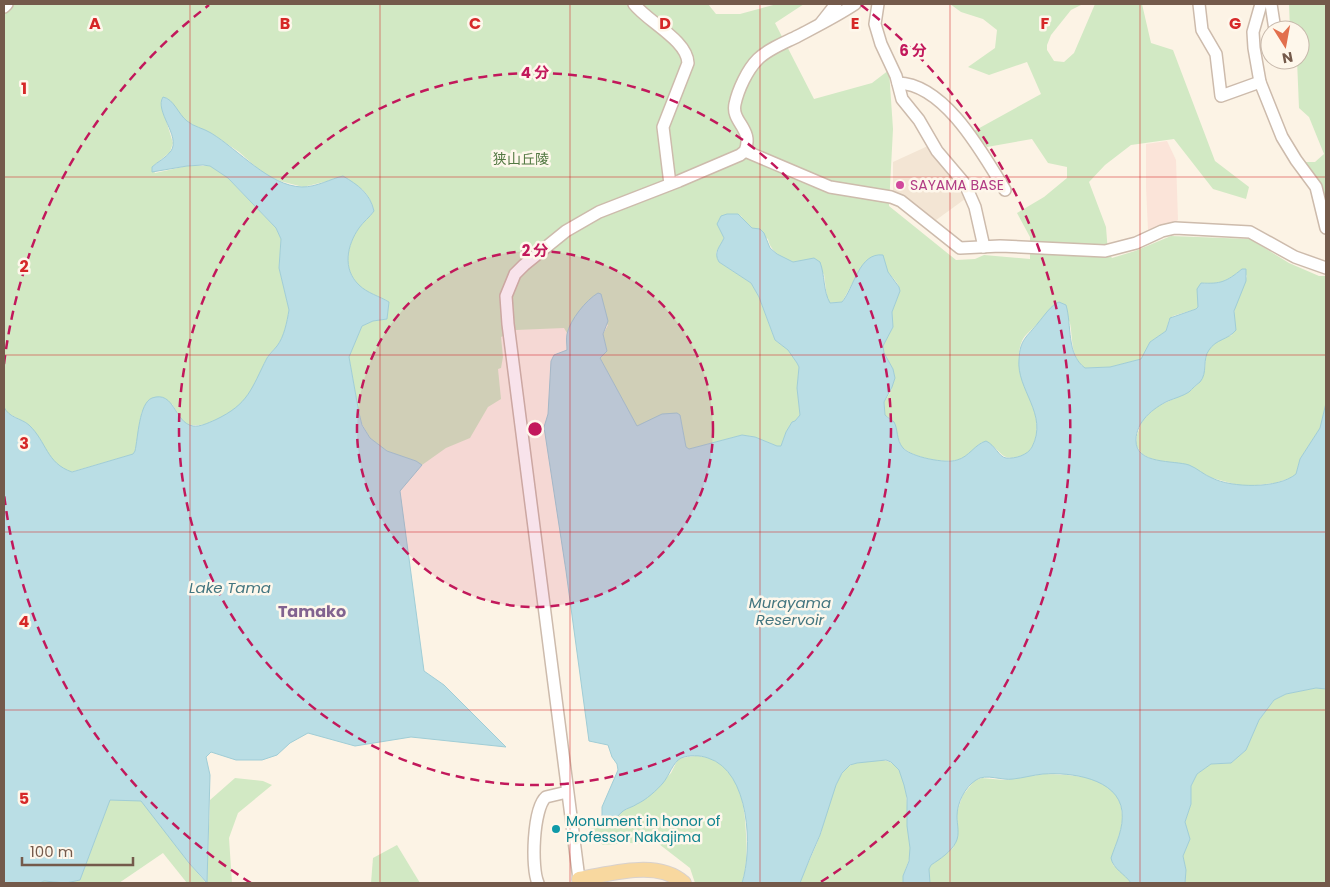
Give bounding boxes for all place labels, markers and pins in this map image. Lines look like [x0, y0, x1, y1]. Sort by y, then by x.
place label: SAYAMA BASE [910, 175, 1004, 195]
marker: SAYAMA BASE [894, 179, 906, 191]
centre of rings [526, 420, 544, 438]
place label: Monument in honor of Professor Nakajima [566, 811, 721, 847]
marker: Monument in honor of Professor Nakajima [550, 823, 562, 835]

